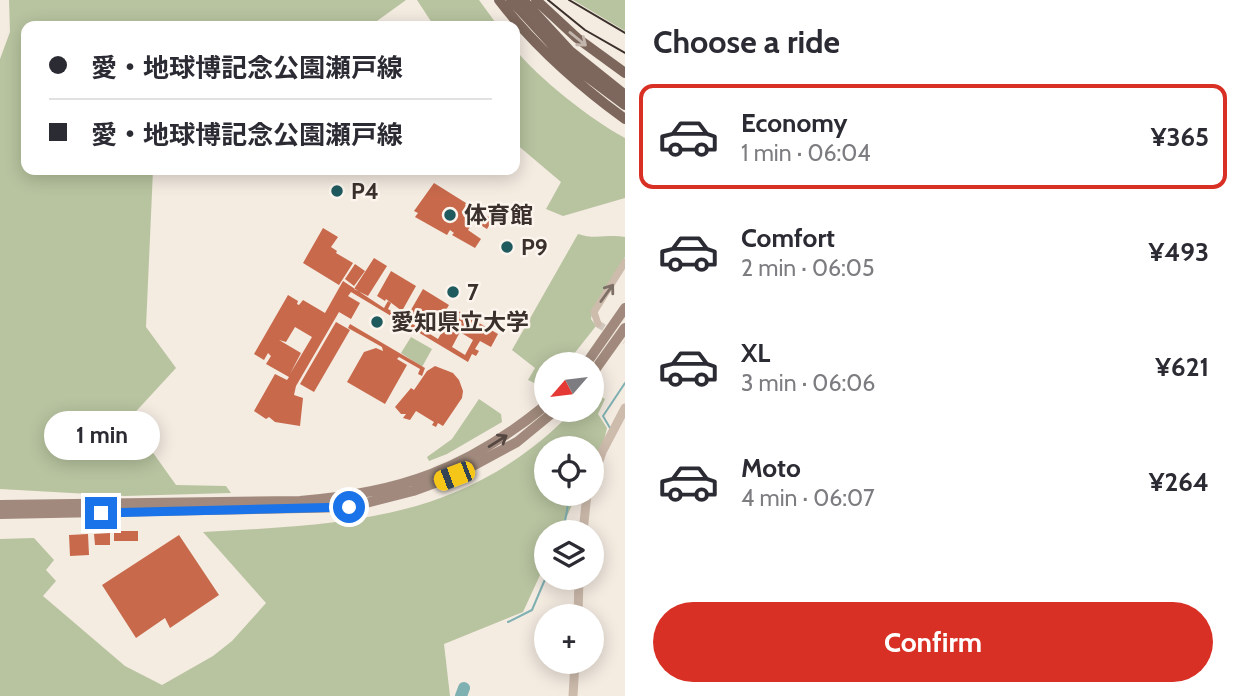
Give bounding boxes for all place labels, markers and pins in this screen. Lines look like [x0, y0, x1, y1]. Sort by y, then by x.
place label: P4 [351, 177, 379, 205]
marker: P4 [329, 183, 345, 199]
place label: 体育館 [464, 201, 533, 229]
marker: 体育館 [442, 207, 458, 223]
place label: P9 [521, 233, 548, 261]
marker: P9 [499, 239, 515, 255]
place label: 7 [467, 278, 479, 306]
marker: 7 [445, 284, 461, 300]
place label: 愛知県立大学 [391, 308, 529, 336]
marker: 愛知県立大学 [369, 314, 385, 330]

